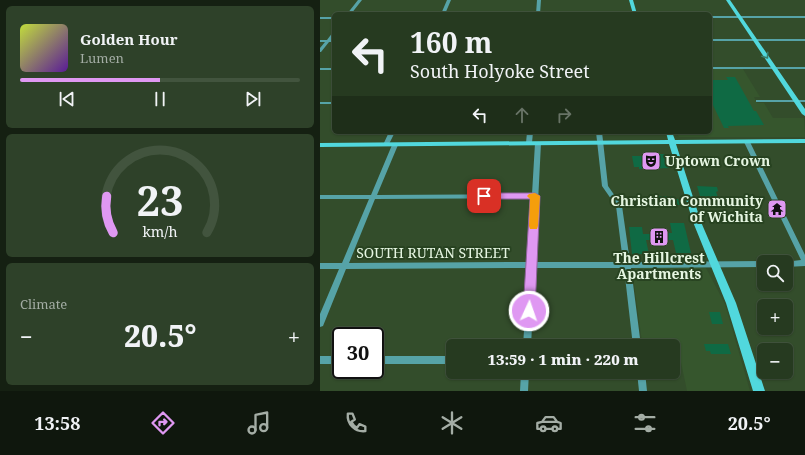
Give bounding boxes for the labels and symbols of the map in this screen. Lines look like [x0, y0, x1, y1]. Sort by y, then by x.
one-way arrow [761, 51, 768, 58]
theatre icon: Uptown Crown [640, 150, 662, 172]
place label: Uptown Crown [665, 151, 770, 170]
pin [467, 179, 501, 213]
place label: Christian Community of Wichita [610, 191, 764, 226]
temple icon: Christian Community of Wichita [766, 198, 788, 220]
building icon: The Hillcrest Apartments [648, 226, 670, 248]
street label: SOUTH RUTAN STREET [356, 243, 510, 262]
place label: The Hillcrest Apartments [613, 248, 705, 283]
position arrow [508, 290, 550, 332]
speed limit sign: 30 [332, 327, 384, 379]

